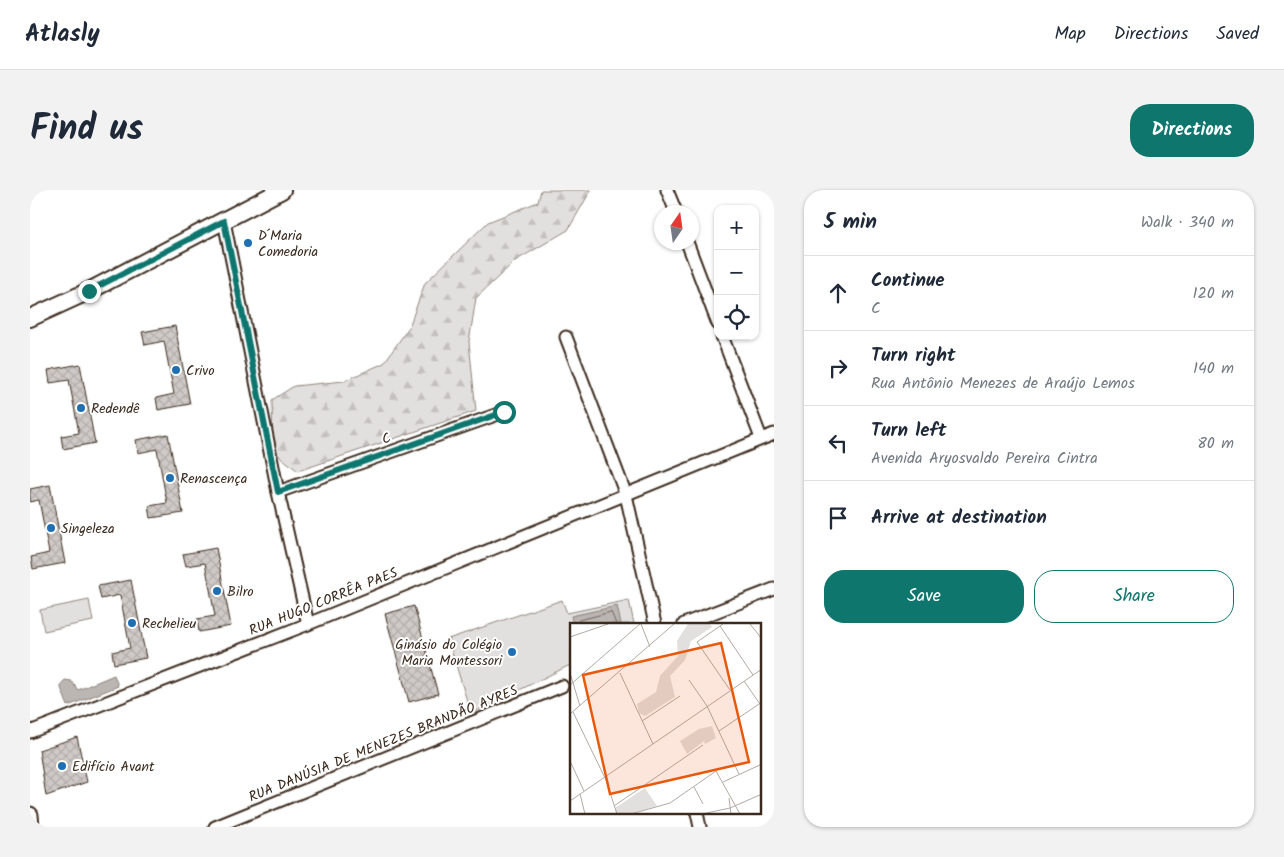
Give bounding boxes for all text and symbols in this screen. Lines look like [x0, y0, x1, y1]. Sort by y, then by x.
text: Atlasly [25, 15, 100, 54]
text: Map [1054, 20, 1086, 49]
text: Directions [1114, 20, 1188, 49]
text: Saved [1216, 20, 1259, 49]
text: Find us [30, 102, 143, 158]
button: Directions [1130, 104, 1254, 157]
north arrow [654, 205, 699, 250]
map controls [714, 205, 759, 340]
button: + [714, 205, 759, 250]
text: 5 min [824, 206, 877, 239]
text: Walk · 340 m [1141, 210, 1234, 235]
place label: D´Maria Comedoria [258, 225, 318, 263]
marker: D´Maria Comedoria [242, 237, 254, 249]
button: − [714, 250, 759, 295]
text: Continue [871, 266, 944, 296]
icon: ahead [824, 279, 852, 307]
route end [78, 280, 101, 303]
text: 120 m [1193, 281, 1234, 306]
button: locate [714, 295, 759, 340]
text: C [871, 296, 881, 321]
text: Turn right [871, 341, 956, 371]
icon: right [824, 354, 852, 382]
text: 140 m [1193, 356, 1234, 381]
place label: Crivo [186, 360, 215, 382]
marker: Crivo [170, 364, 182, 376]
text: Rua Antônio Menezes de Araújo Lemos [871, 371, 1135, 396]
place label: Redendê [91, 398, 140, 420]
route start [493, 401, 516, 424]
marker: Redendê [75, 402, 87, 414]
text: Turn left [871, 416, 946, 446]
street label: C [379, 427, 394, 451]
icon: left [824, 429, 852, 457]
text: 80 m [1197, 431, 1234, 456]
text: Avenida Aryosvaldo Pereira Cintra [871, 446, 1098, 471]
place label: Renascença [180, 468, 247, 490]
marker: Renascença [164, 472, 176, 484]
text: Arrive at destination [871, 503, 1047, 533]
icon: arrive [824, 504, 852, 532]
place label: Singeleza [61, 518, 115, 540]
marker: Singeleza [45, 522, 57, 534]
street label: RUA HUGO CORRÊA PAES [246, 562, 402, 642]
button: Save [824, 570, 1024, 623]
button: Share [1034, 570, 1234, 623]
place label: Bilro [227, 581, 254, 603]
marker: Bilro [211, 585, 223, 597]
place label: Rechelieu [142, 613, 197, 635]
marker: Rechelieu [126, 617, 138, 629]
inset map [570, 623, 762, 814]
place label: Ginásio do Colégio Maria Montessori [395, 634, 503, 672]
marker: Ginásio do Colégio Maria Montessori [506, 646, 518, 658]
street label: RUA DANÚSIA DE MENEZES BRANDÃO AYRES [245, 679, 522, 808]
place label: Edifício Avant [72, 756, 155, 778]
marker: Edifício Avant [56, 760, 68, 772]

